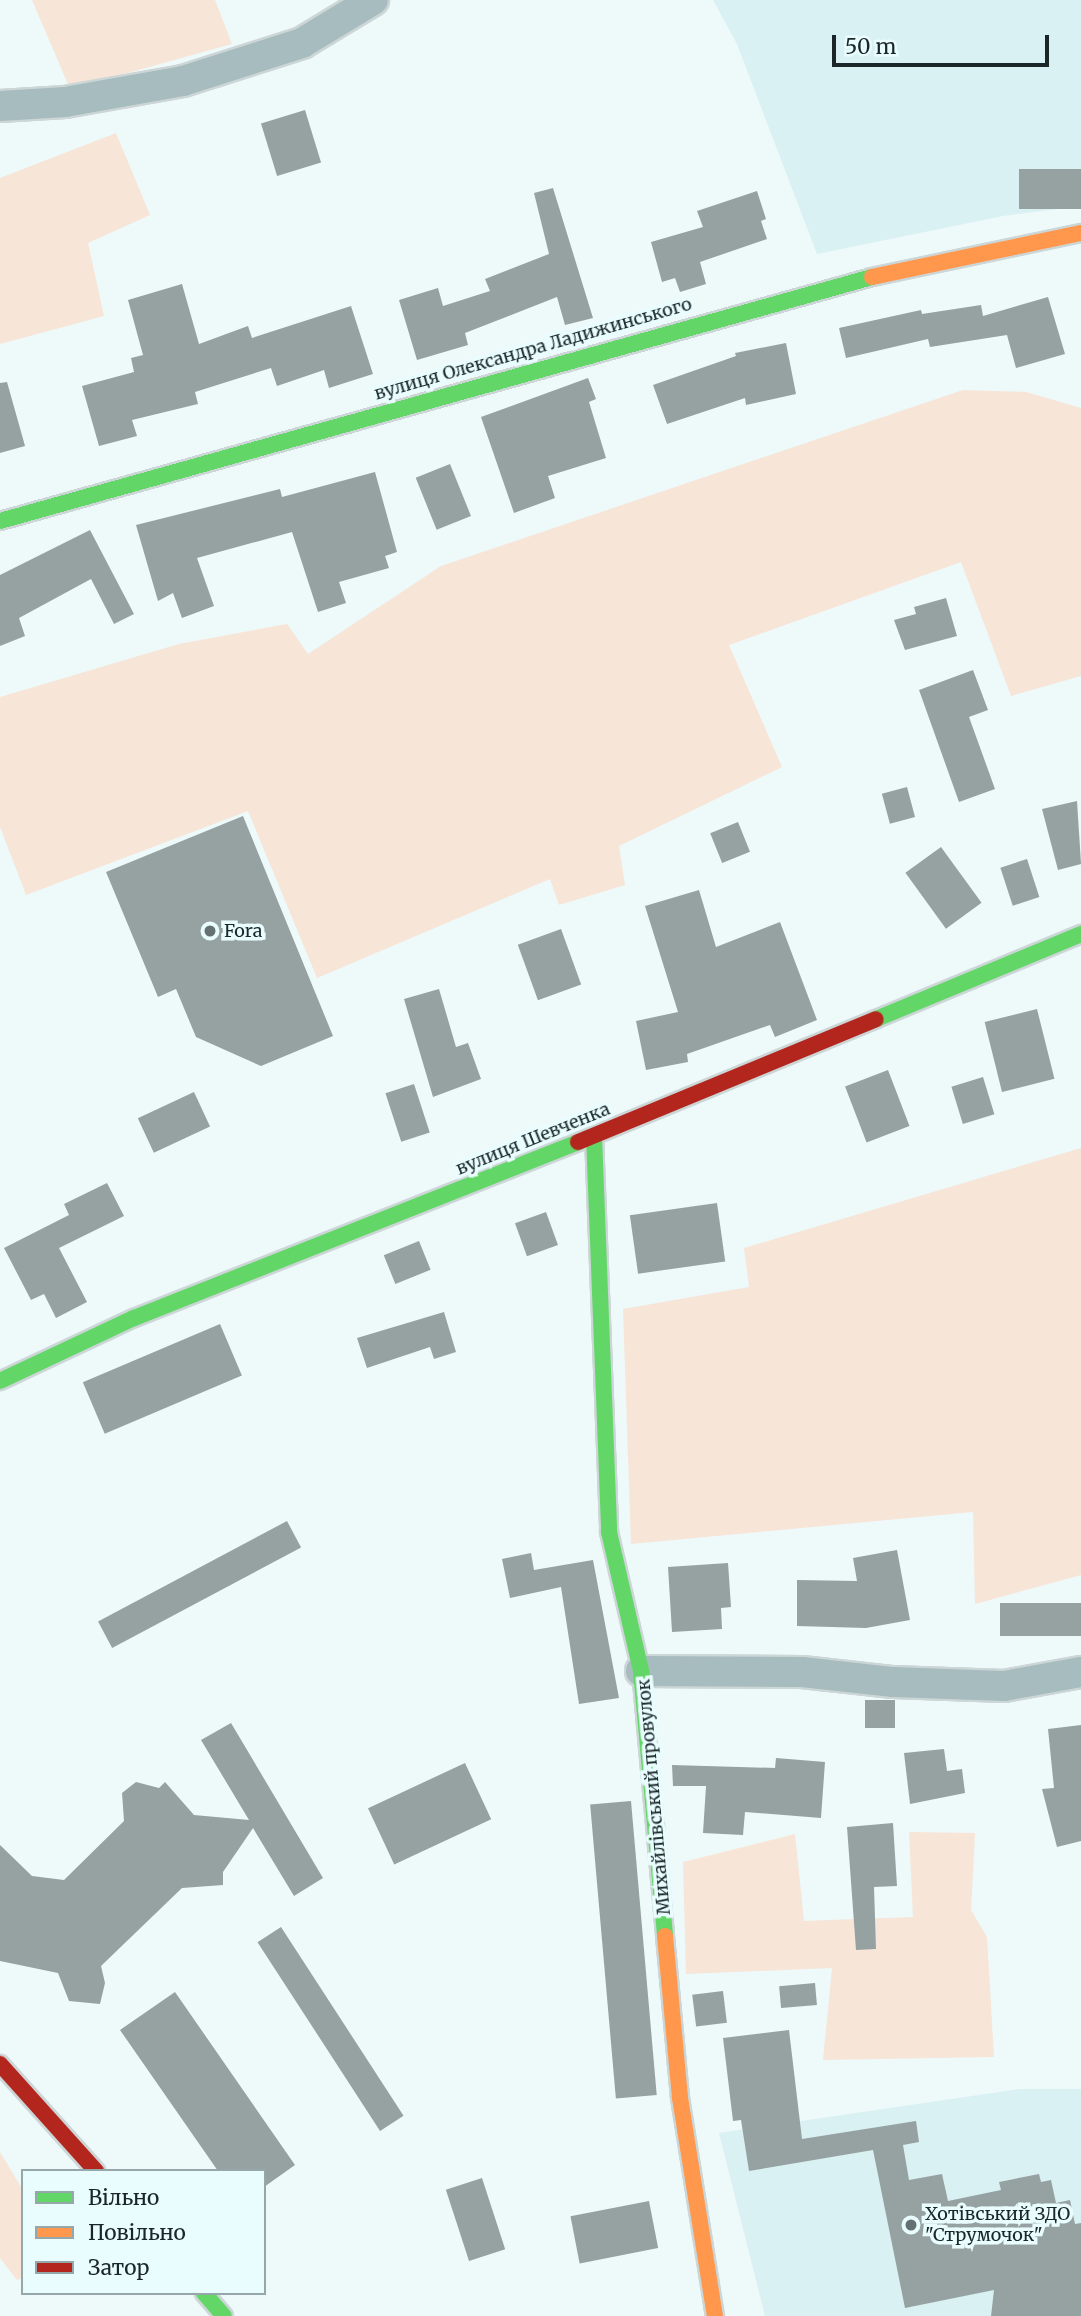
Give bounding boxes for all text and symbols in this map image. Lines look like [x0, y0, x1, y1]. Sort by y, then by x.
scale bar [836, 21, 1053, 65]
text: 50 m [845, 33, 896, 60]
street label: вулиця Олександра Ладижинського [372, 293, 694, 405]
place label: Fora [224, 920, 262, 942]
marker: Fora [202, 923, 218, 939]
street label: вулиця Шевченка [453, 1098, 613, 1180]
street label: Михайлівський провулок [633, 1678, 675, 1916]
legend [21, 2169, 266, 2295]
text: Вільно [88, 2184, 159, 2211]
place label: Хотівський ЗДО "Струмочок" [925, 2204, 1070, 2246]
marker: Хотівський ЗДО "Струмочок" [903, 2217, 919, 2233]
text: Повільно [88, 2219, 186, 2246]
text: Затор [88, 2254, 149, 2281]

